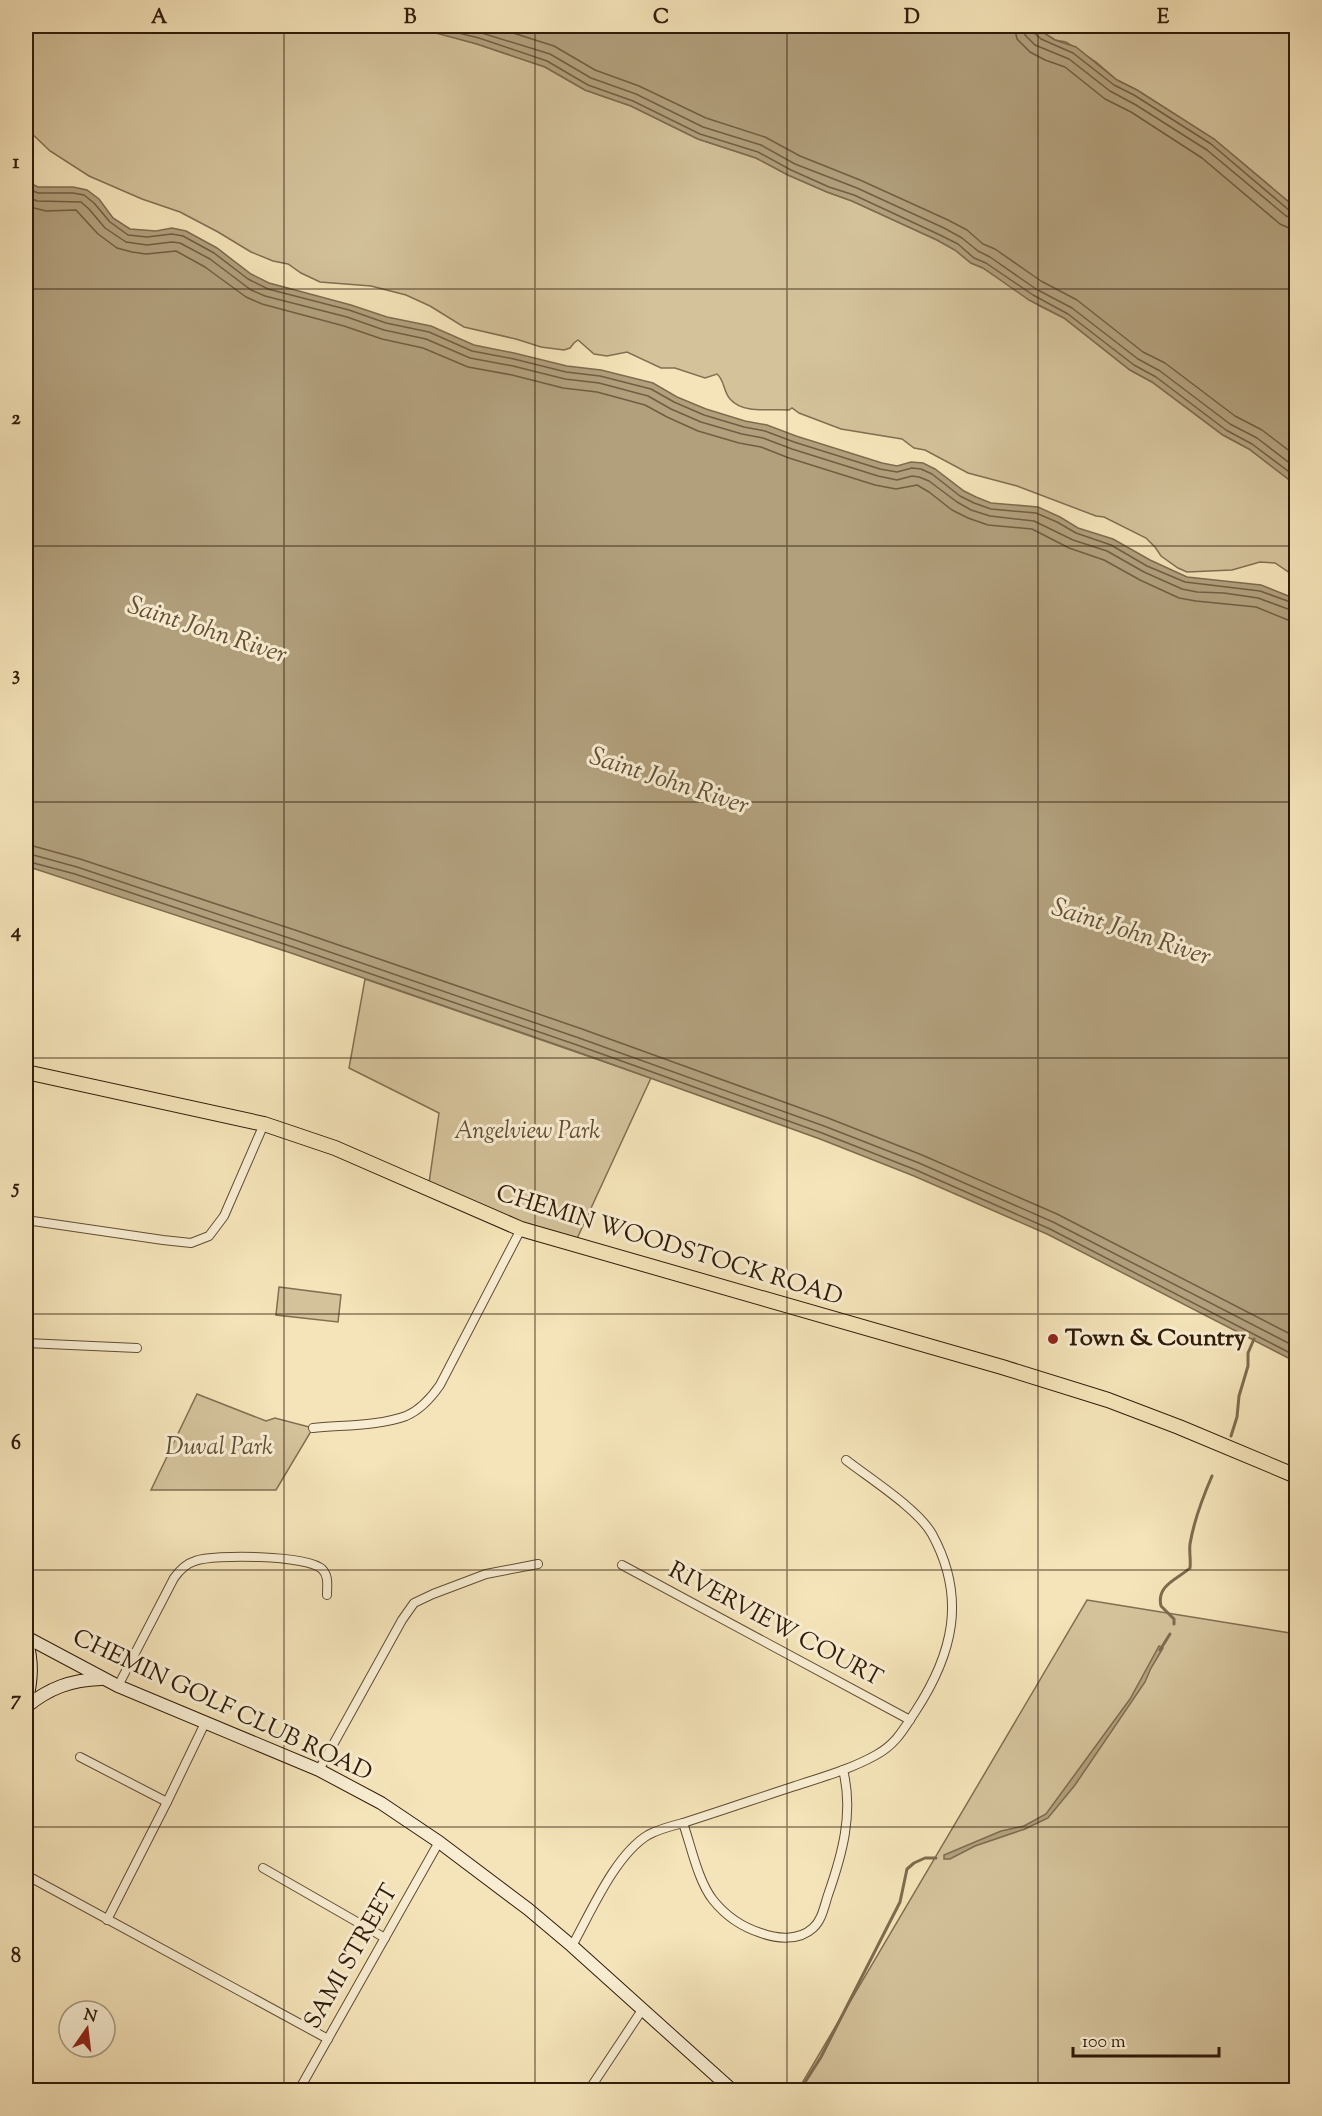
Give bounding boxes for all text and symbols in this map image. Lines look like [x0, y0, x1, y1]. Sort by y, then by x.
text: A [151, 4, 168, 33]
text: B [404, 4, 417, 33]
text: C [653, 4, 669, 33]
text: D [904, 4, 920, 33]
text: E [1157, 4, 1170, 33]
text: 1 [13, 149, 20, 178]
text: 2 [11, 405, 21, 434]
water label: Saint John River [123, 588, 291, 674]
text: 3 [12, 661, 20, 690]
water label: Saint John River [585, 739, 753, 825]
water label: Saint John River [1047, 890, 1215, 976]
text: 4 [10, 918, 21, 947]
park label: Angelview Park [454, 1115, 600, 1149]
text: 5 [11, 1174, 20, 1203]
street label: CHEMIN WOODSTOCK ROAD [491, 1177, 847, 1315]
place label: Town & Country [1065, 1322, 1246, 1356]
marker: Town & Country [1046, 1332, 1060, 1346]
text: 6 [11, 1430, 21, 1459]
park label: Duval Park [165, 1431, 273, 1465]
street label: RIVERVIEW COURT [662, 1554, 888, 1696]
street label: CHEMIN GOLF CLUB ROAD [66, 1621, 378, 1791]
text: 7 [11, 1686, 22, 1715]
street label: SAMI STREET [297, 1878, 407, 2036]
text: 8 [11, 1943, 21, 1972]
north arrow [57, 1999, 117, 2059]
text: N [81, 2004, 99, 2030]
scale bar [1073, 2020, 1218, 2058]
text: 100 m [1082, 2030, 1126, 2056]

